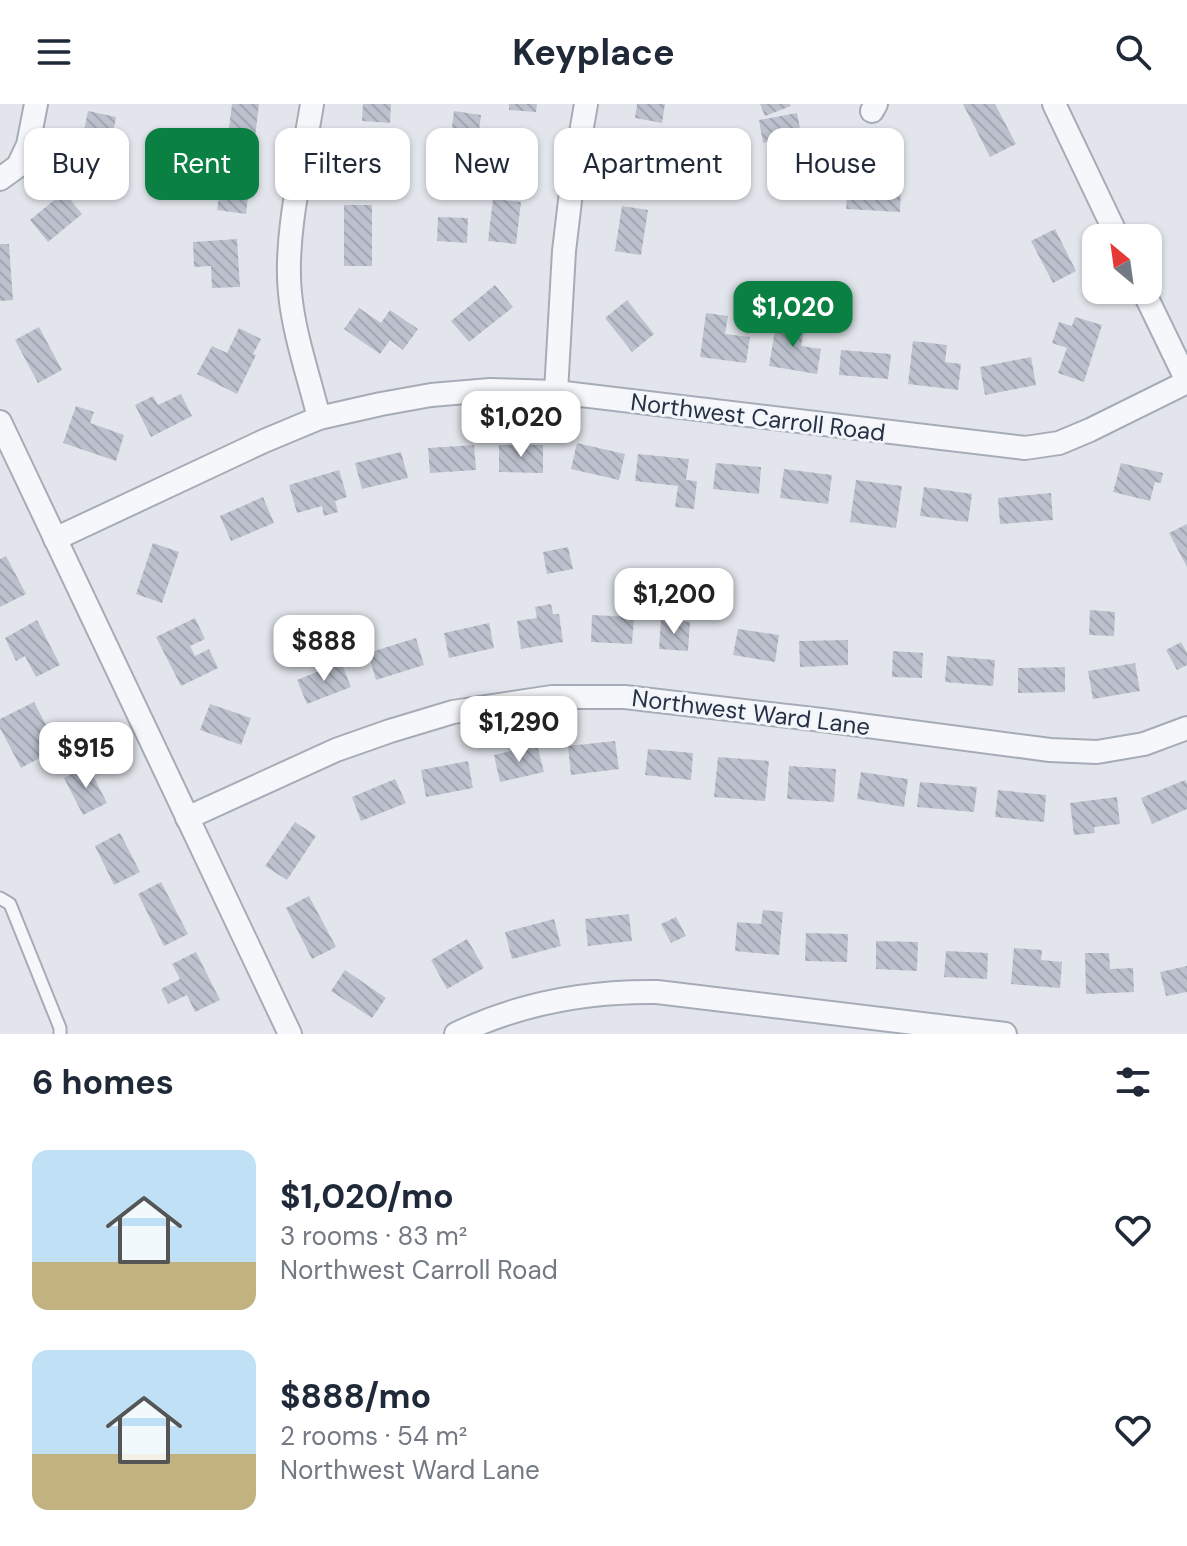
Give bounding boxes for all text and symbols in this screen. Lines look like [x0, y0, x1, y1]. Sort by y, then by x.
text: Keyplace [512, 29, 675, 76]
icon: menu [32, 30, 76, 74]
icon: search [1111, 30, 1155, 74]
chip: Buy [24, 128, 129, 200]
chip: Rent [145, 128, 259, 200]
chip: Filters [275, 128, 410, 200]
chip: New [426, 128, 538, 200]
chip: Apartment [554, 128, 751, 200]
chip: House [767, 128, 904, 200]
north arrow [1082, 224, 1162, 304]
map controls [1082, 224, 1162, 304]
pin: $1,020 [728, 281, 858, 349]
text: $1,020 [752, 290, 834, 324]
street label: Northwest Carroll Road [629, 386, 887, 448]
pin: $1,020 [456, 391, 586, 459]
text: $1,020 [480, 400, 562, 434]
pin: $1,200 [609, 568, 739, 636]
text: $1,200 [632, 577, 716, 611]
pin: $888 [277, 615, 371, 683]
text: $888 [291, 624, 357, 658]
street label: Northwest Ward Lane [630, 682, 872, 742]
pin: $1,290 [454, 696, 584, 764]
text: $1,290 [478, 705, 560, 739]
pin: $915 [39, 722, 133, 790]
text: $915 [57, 731, 115, 765]
text: 6 homes [32, 1060, 174, 1105]
icon: filters [1111, 1060, 1155, 1104]
text: $1,020/mo [280, 1174, 454, 1219]
icon: home [96, 1182, 192, 1278]
icon: heart [1111, 1208, 1155, 1252]
text: 3 rooms · 83 m² [280, 1219, 467, 1253]
text: Northwest Carroll Road [280, 1253, 558, 1287]
text: $888/mo [280, 1374, 431, 1419]
icon: home [96, 1382, 192, 1478]
icon: heart [1111, 1408, 1155, 1452]
text: 2 rooms · 54 m² [280, 1419, 467, 1453]
text: Northwest Ward Lane [280, 1453, 540, 1487]

